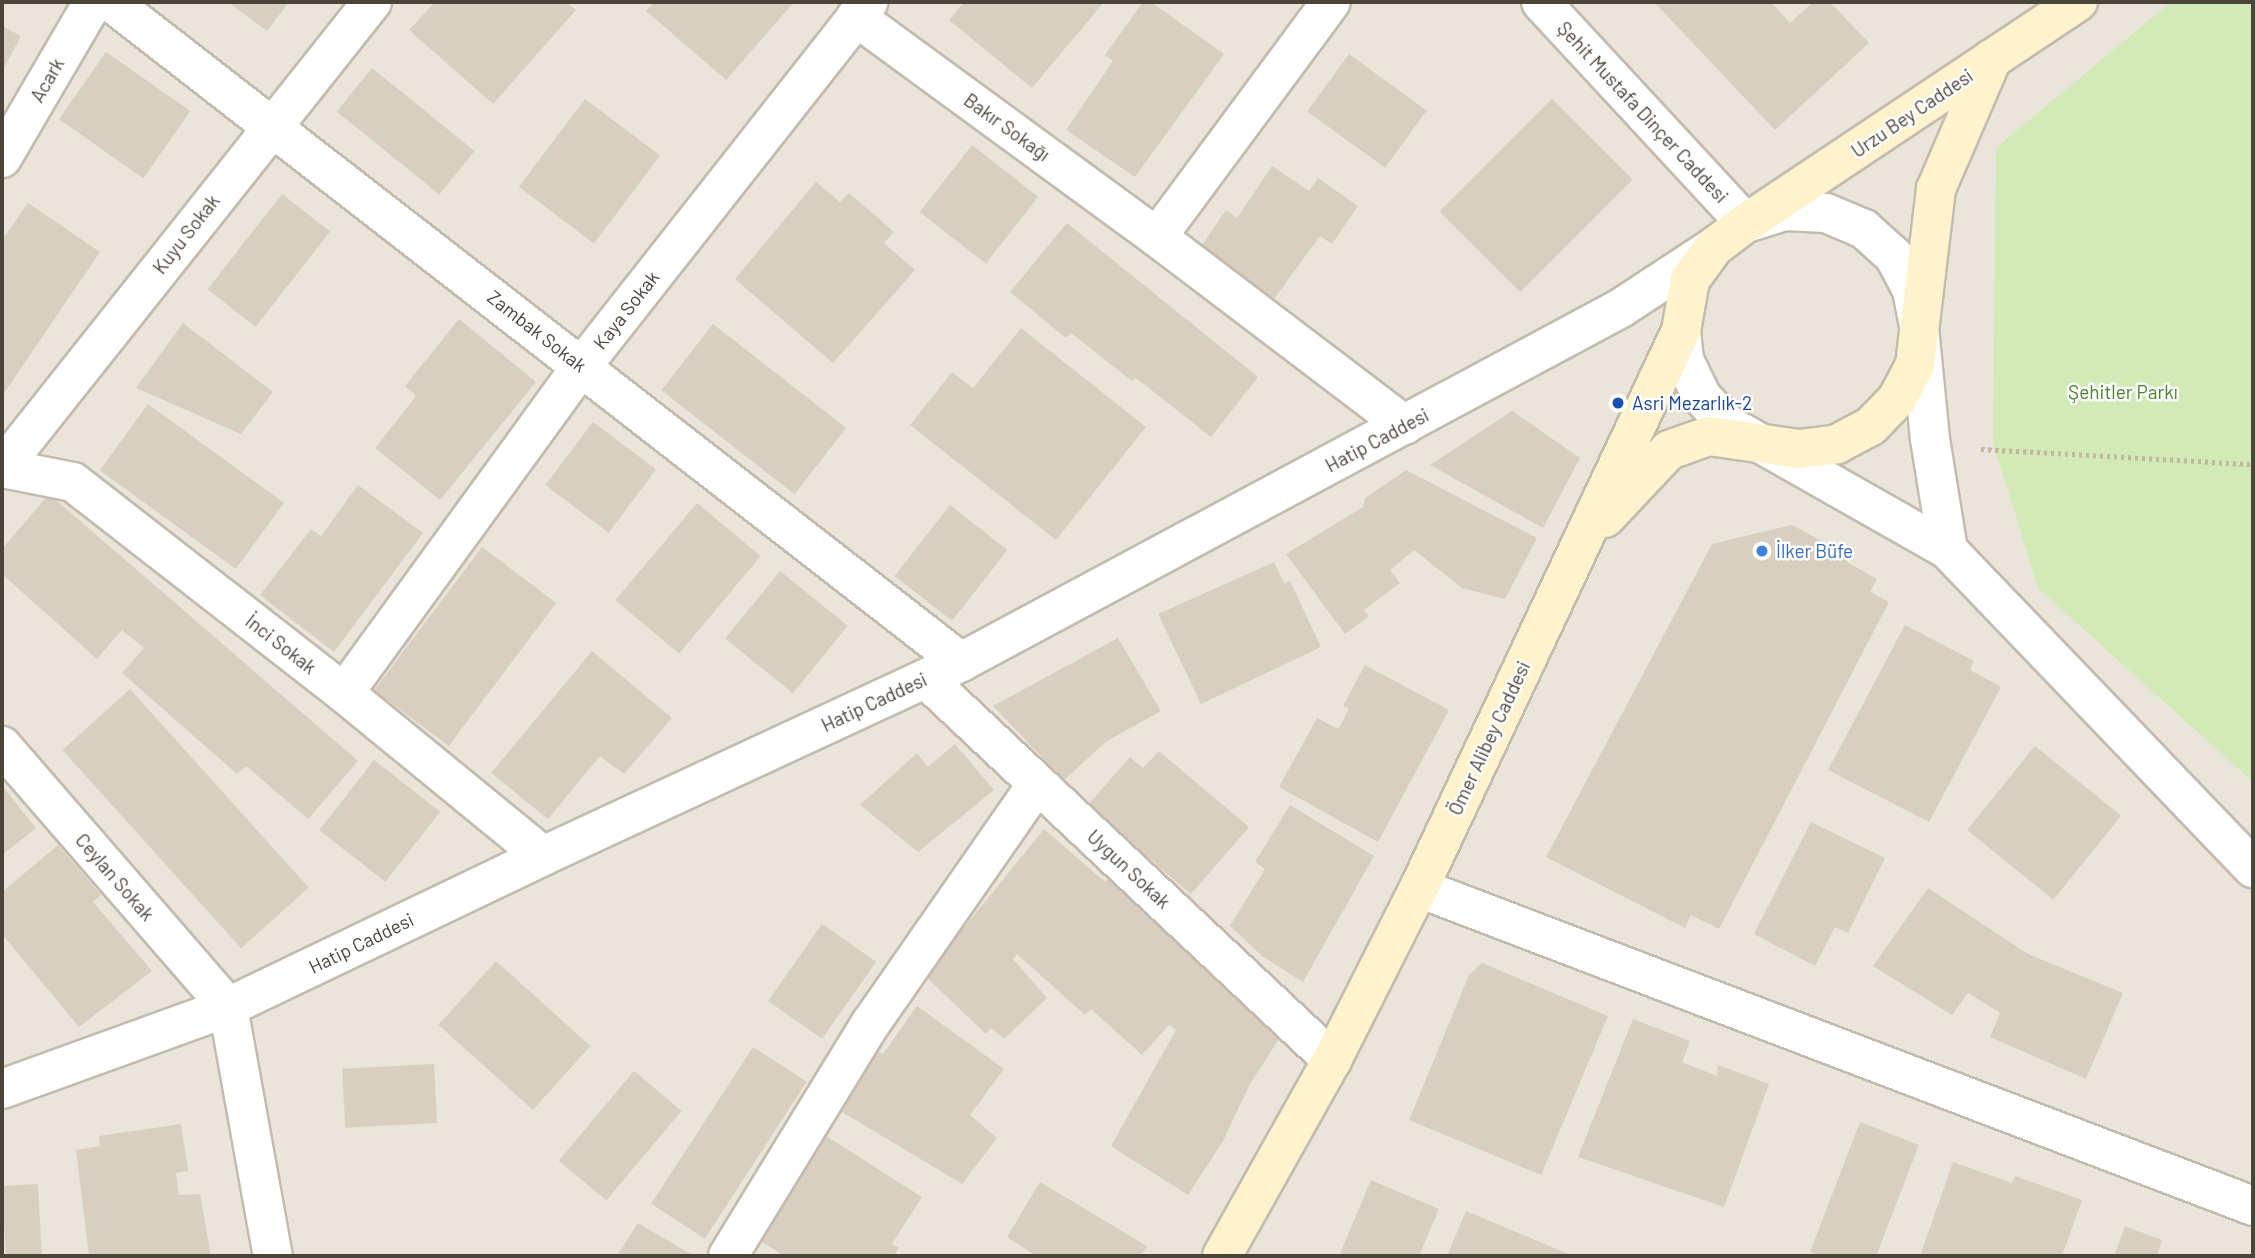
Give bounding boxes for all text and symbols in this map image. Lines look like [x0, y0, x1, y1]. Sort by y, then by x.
street label: Şehit Mustafa Dinçer Caddesi [1553, 17, 1733, 207]
street label: Acark [25, 54, 69, 106]
street label: Urzu Bey Caddesi [1847, 64, 1977, 162]
street label: Bakır Sokağı [960, 88, 1054, 166]
street label: Kuyu Sokak [148, 190, 224, 278]
street label: Kaya Sokak [588, 266, 664, 354]
street label: Zambak Sokak [483, 285, 591, 377]
park label: Şehitler Parkı [2068, 381, 2178, 403]
place label: Asri Mezarlık-2 [1632, 392, 1752, 414]
marker: Asri Mezarlık-2 [1610, 395, 1626, 411]
street label: Hatip Caddesi [1321, 403, 1433, 477]
place label: İlker Büfe [1776, 540, 1853, 562]
marker: İlker Büfe [1754, 543, 1770, 559]
street label: İnci Sokak [241, 609, 321, 679]
street label: Ömer Alibey Caddesi [1443, 657, 1535, 819]
street label: Hatip Caddesi [818, 668, 930, 736]
street label: Uygun Sokak [1083, 825, 1175, 913]
street label: Ceylan Sokak [71, 829, 159, 925]
street label: Hatip Caddesi [305, 908, 417, 978]

